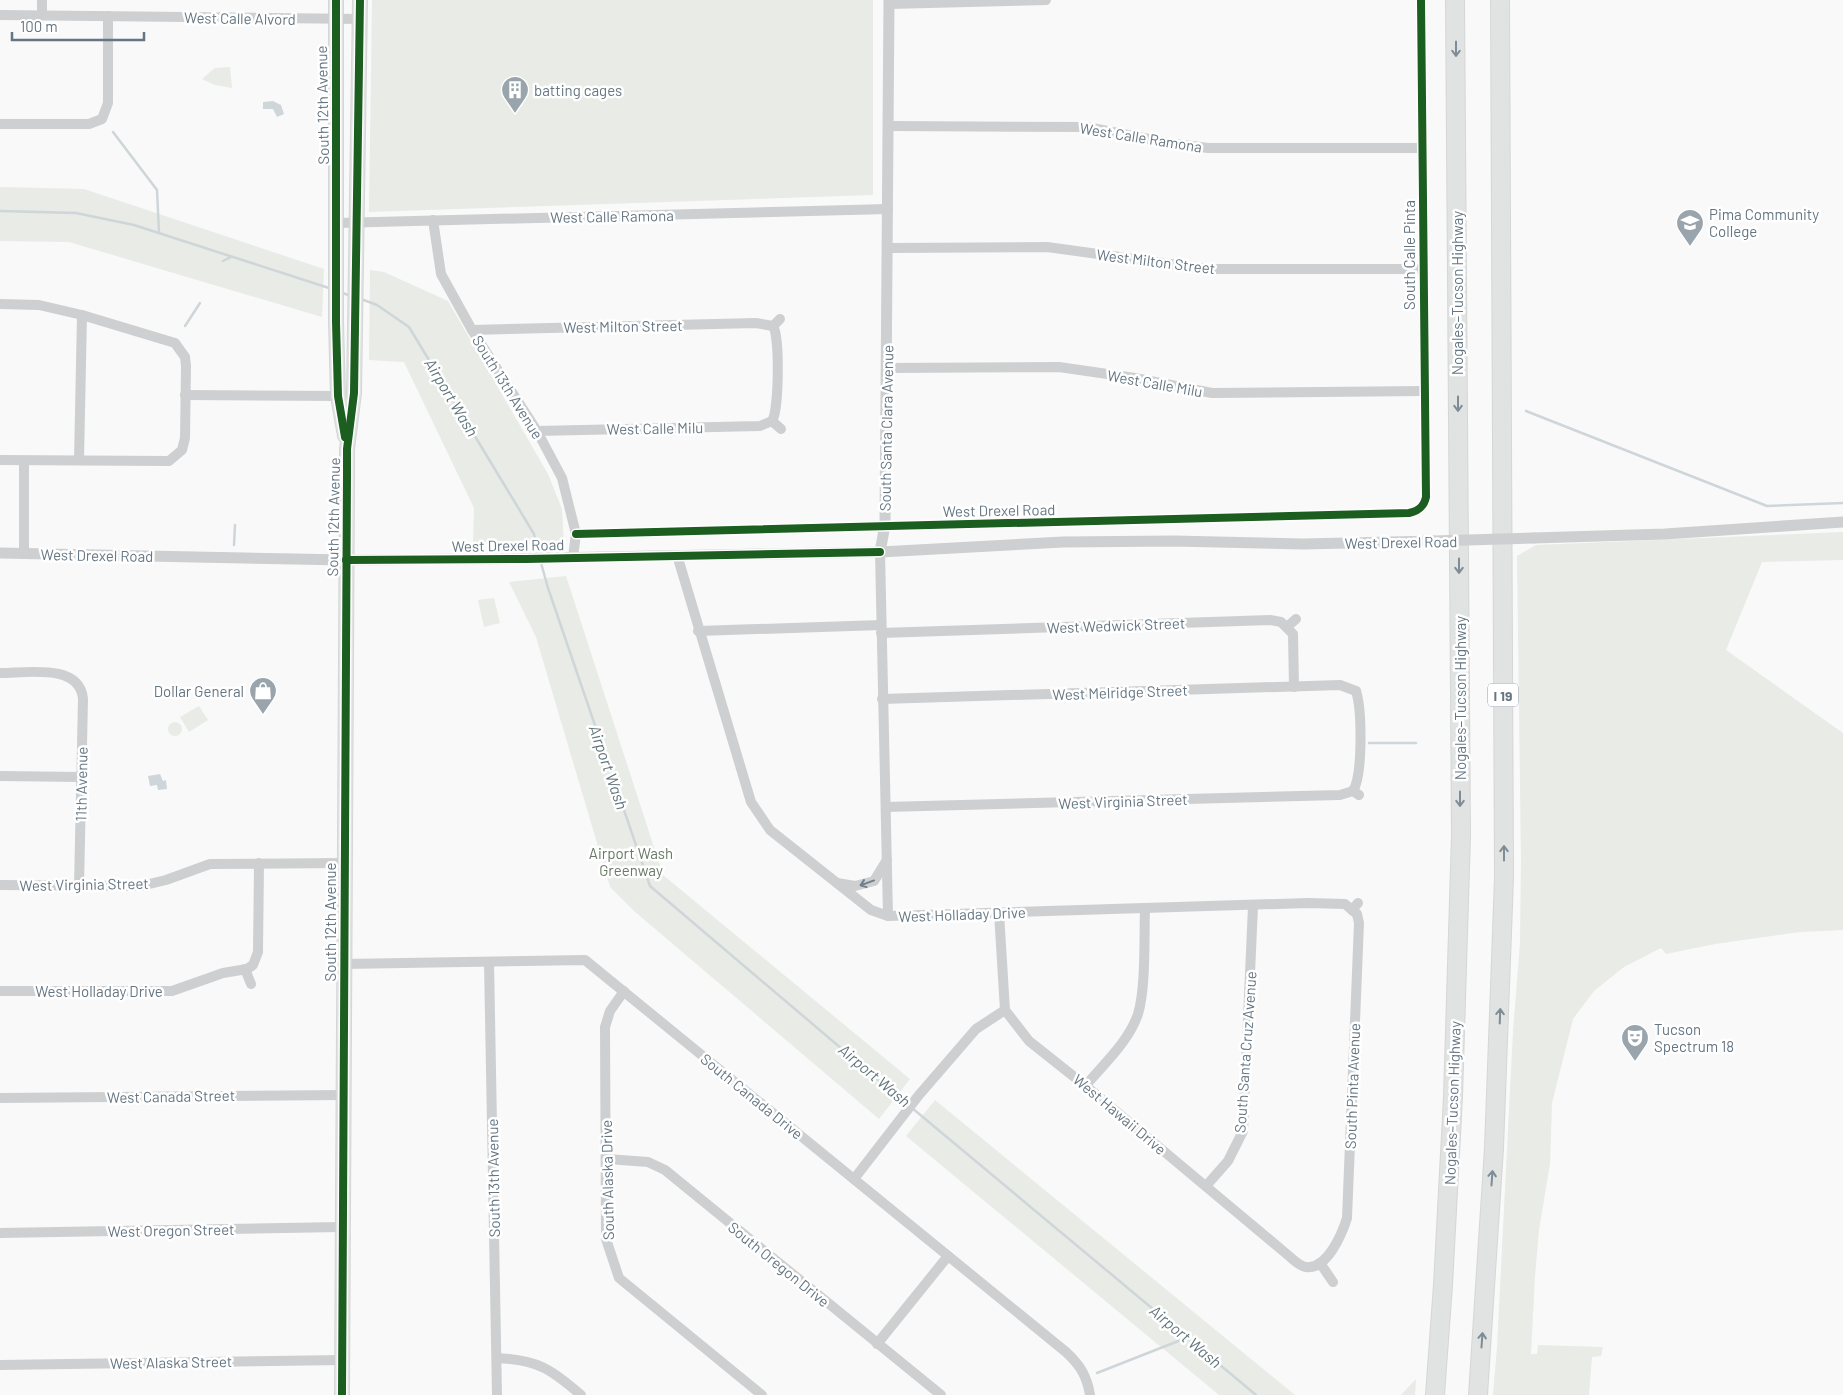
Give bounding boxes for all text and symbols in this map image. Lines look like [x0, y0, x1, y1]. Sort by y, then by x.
street label: West Calle Alvord [184, 8, 296, 28]
scale bar [12, 10, 145, 42]
text: 100 m [20, 17, 58, 35]
one-way arrow [1451, 40, 1460, 56]
street label: South 12th Avenue [312, 45, 332, 165]
building icon: batting cages [500, 75, 530, 114]
place label: batting cages [534, 81, 622, 99]
street label: West Calle Ramona [1079, 118, 1203, 156]
street label: South Calle Pinta [1400, 200, 1418, 310]
place label: Pima Community College [1709, 205, 1819, 240]
street label: West Calle Ramona [550, 206, 674, 226]
school or university icon: Pima Community College [1675, 208, 1705, 247]
street label: Nogales–Tucson Highway [1448, 211, 1466, 375]
street label: West Milton Street [1096, 245, 1216, 277]
street label: West Milton Street [563, 316, 683, 336]
street label: South 13th Avenue [469, 332, 547, 442]
street label: South Santa Clara Avenue [876, 345, 896, 511]
water label: Airport Wash [421, 354, 483, 440]
street label: West Calle Milu [1106, 366, 1204, 400]
one-way arrow [1453, 395, 1463, 411]
street label: West Calle Milu [607, 418, 703, 438]
street label: South 12th Avenue [323, 457, 343, 577]
street label: West Drexel Road [942, 500, 1056, 520]
street label: West Drexel Road [1344, 532, 1458, 552]
street label: West Drexel Road [451, 535, 565, 555]
street label: West Drexel Road [40, 545, 154, 565]
one-way arrow [1454, 558, 1464, 574]
street label: West Wedwick Street [1046, 614, 1186, 636]
street label: Nogales–Tucson Highway [1451, 616, 1469, 780]
shop icon: Dollar General [248, 676, 278, 715]
street label: West Melridge Street [1052, 681, 1188, 703]
place label: Dollar General [154, 682, 244, 700]
road number: I 19 [1488, 684, 1518, 706]
water label: Airport Wash [586, 722, 632, 812]
street label: 11th Avenue [71, 746, 91, 822]
street label: West Virginia Street [1058, 790, 1188, 812]
one-way arrow [1456, 790, 1465, 806]
park label: Airport Wash Greenway [589, 844, 673, 879]
one-way arrow [1499, 845, 1508, 861]
street label: South 12th Avenue [321, 862, 339, 982]
street label: West Virginia Street [19, 874, 149, 894]
one-way arrow [859, 879, 875, 888]
street label: West Holladay Drive [898, 903, 1026, 925]
street label: South Santa Cruz Avenue [1230, 971, 1260, 1133]
street label: West Holladay Drive [35, 982, 163, 1000]
one-way arrow [1495, 1008, 1504, 1024]
place label: Tucson Spectrum 18 [1654, 1020, 1734, 1055]
street label: Nogales–Tucson Highway [1440, 1021, 1464, 1185]
street label: South Pinta Avenue [1341, 1023, 1363, 1149]
theatre icon: Tucson Spectrum 18 [1620, 1023, 1650, 1062]
water label: Airport Wash [835, 1039, 915, 1111]
street label: South Canada Drive [697, 1049, 807, 1143]
street label: West Hawaii Drive [1070, 1070, 1170, 1158]
street label: West Canada Street [107, 1086, 235, 1106]
street label: South 13th Avenue [483, 1118, 503, 1238]
street label: South Alaska Drive [597, 1120, 617, 1240]
one-way arrow [1488, 1170, 1497, 1186]
street label: South Oregon Drive [725, 1218, 833, 1310]
street label: West Oregon Street [107, 1220, 235, 1240]
water label: Airport Wash [1146, 1300, 1226, 1372]
one-way arrow [1477, 1332, 1486, 1348]
street label: West Alaska Street [110, 1352, 232, 1372]

